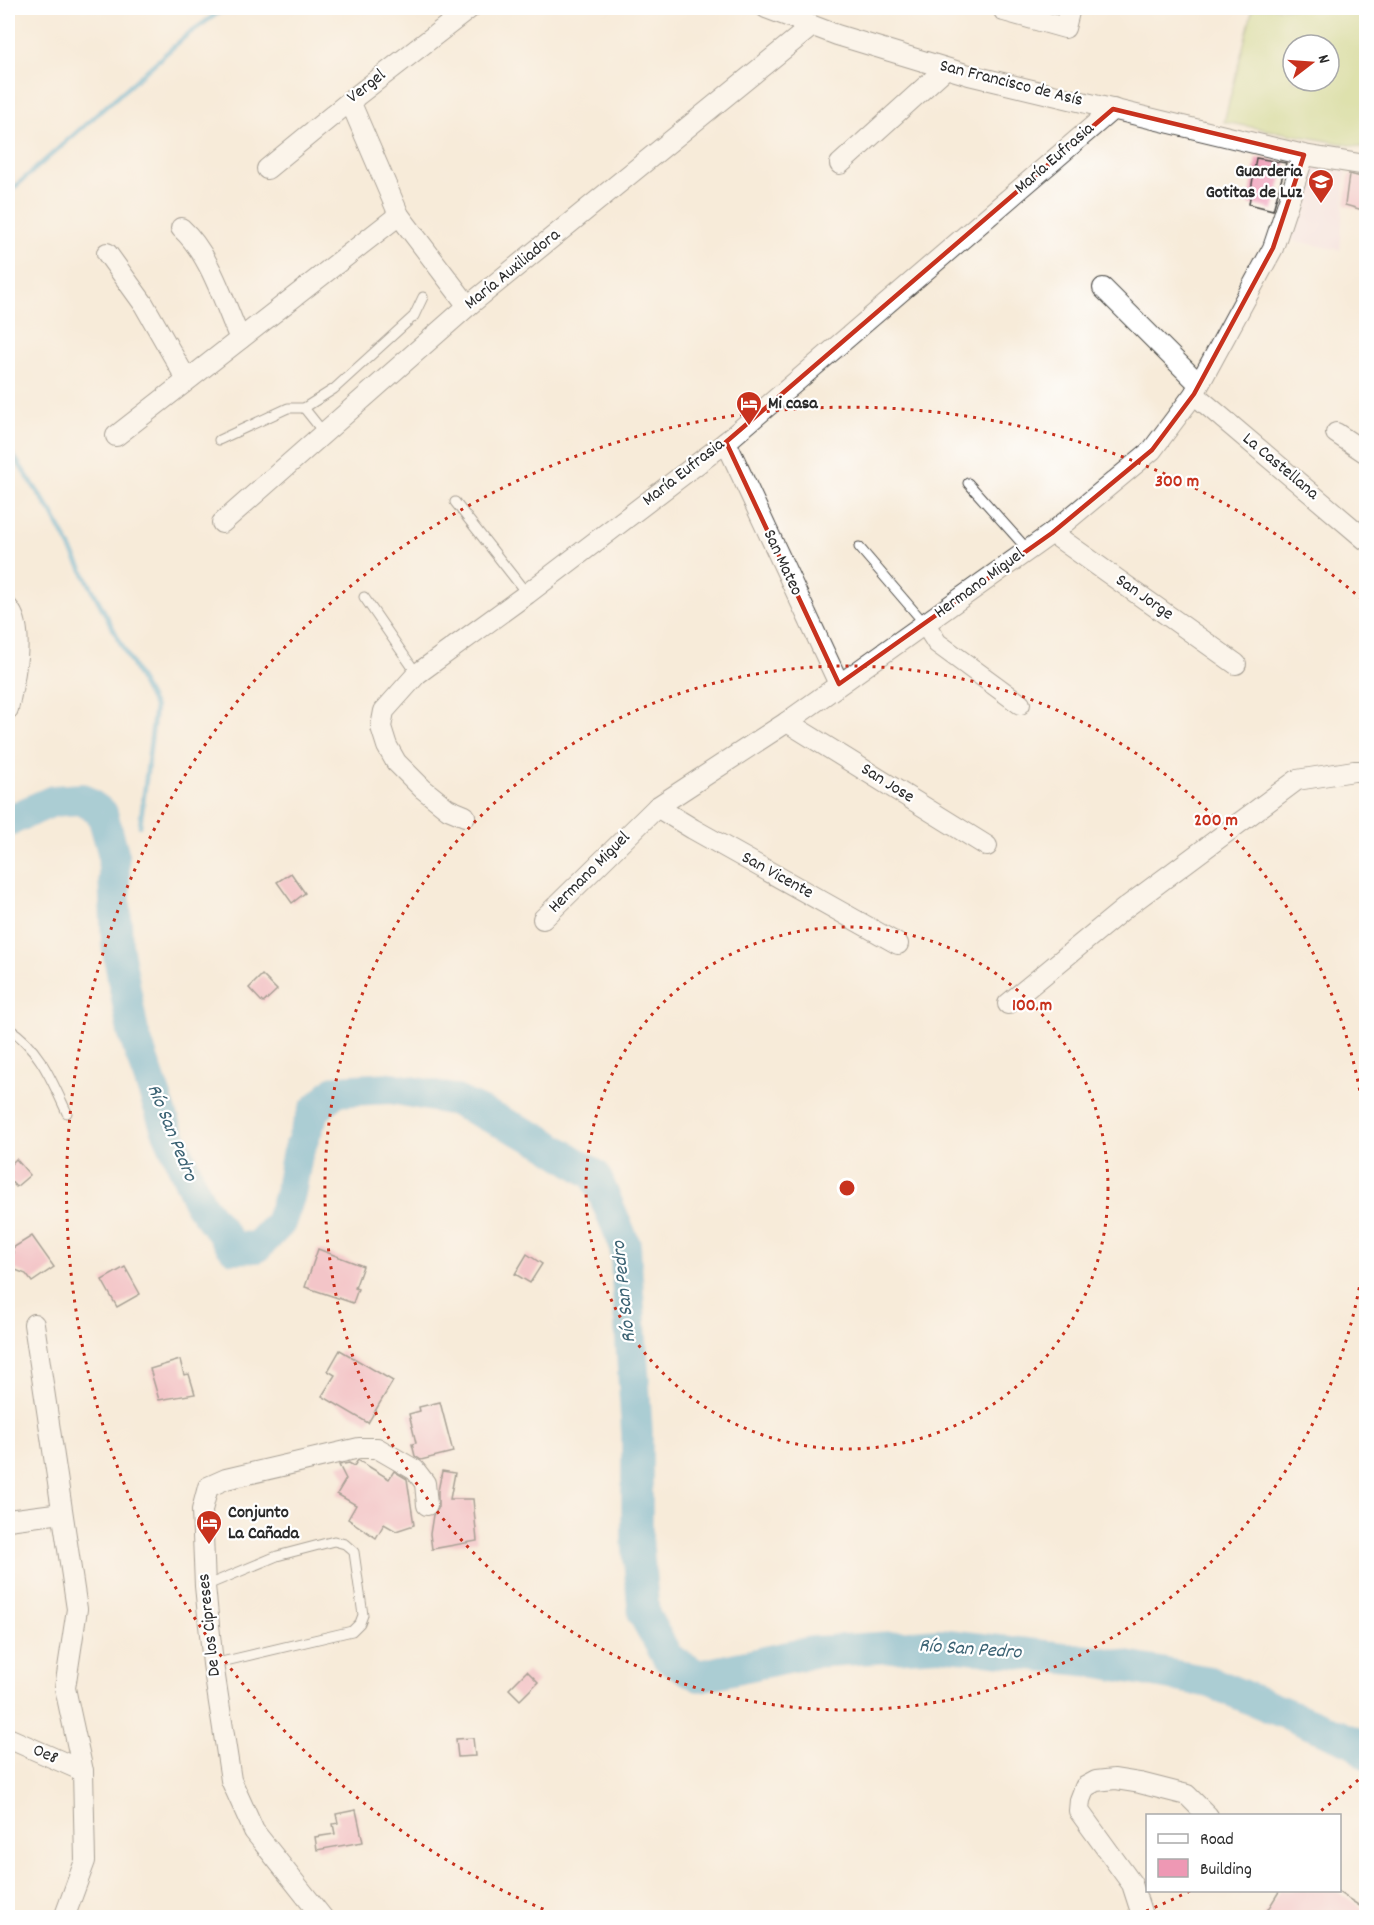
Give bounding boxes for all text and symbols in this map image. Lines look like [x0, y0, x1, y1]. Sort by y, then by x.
north arrow [1281, 33, 1341, 93]
text: N [1311, 52, 1335, 67]
street label: San Francisco de Asís [937, 54, 1085, 114]
street label: Vergel [342, 63, 392, 110]
street label: María Eufrasia [1010, 117, 1101, 201]
place label: Guarderia Gotitas de Luz [1206, 160, 1303, 206]
school or university icon: Guarderia Gotitas de Luz [1306, 167, 1336, 205]
street label: María Auxiliadora [460, 223, 567, 316]
hotel icon: Mi casa [734, 389, 764, 427]
place label: Mi casa [768, 392, 818, 417]
street label: La Castellana [1236, 427, 1324, 507]
street label: María Eufrasia [638, 433, 731, 513]
text: 300 m [1155, 470, 1199, 495]
street label: San Mateo [756, 526, 808, 600]
street label: Hermano Miguel [929, 542, 1031, 625]
street label: San Jorge [1110, 569, 1178, 627]
street label: San Jose [855, 758, 919, 810]
text: 200 m [1194, 809, 1238, 834]
street label: Hermano Miguel [543, 826, 637, 920]
street label: San Vicente [736, 846, 818, 906]
text: 100 m [1012, 994, 1052, 1019]
water label: Río San Pedro [139, 1080, 204, 1187]
centre of rings [837, 1178, 857, 1198]
water label: Río San Pedro [606, 1238, 644, 1344]
place label: Conjunto La Cañada [228, 1501, 299, 1547]
hotel icon: Conjunto La Cañada [194, 1508, 224, 1546]
street label: De los Cipreses [192, 1572, 228, 1678]
water label: Río San Pedro [918, 1632, 1023, 1668]
street label: Oe8 [28, 1739, 62, 1771]
legend [1146, 1814, 1341, 1892]
text: Road [1200, 1828, 1234, 1853]
text: Building [1200, 1858, 1252, 1883]

